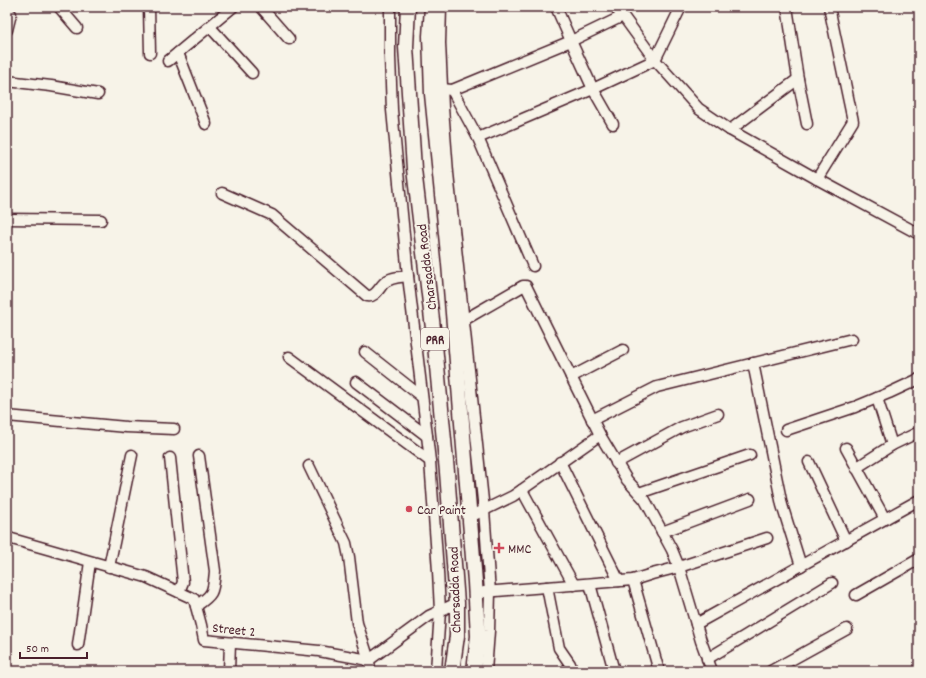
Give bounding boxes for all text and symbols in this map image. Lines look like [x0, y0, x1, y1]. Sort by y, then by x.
street label: Charsadda Road [413, 223, 443, 311]
road number: PRR [421, 328, 449, 350]
place label: Car Paint [417, 501, 466, 521]
marker: Car Paint [404, 504, 414, 514]
place label: MMC [508, 540, 531, 560]
marker: MMC [493, 542, 505, 554]
street label: Charsadda Road [444, 546, 468, 634]
street label: Street 2 [211, 619, 256, 643]
scale bar [20, 634, 87, 660]
text: 50 m [26, 641, 49, 658]

